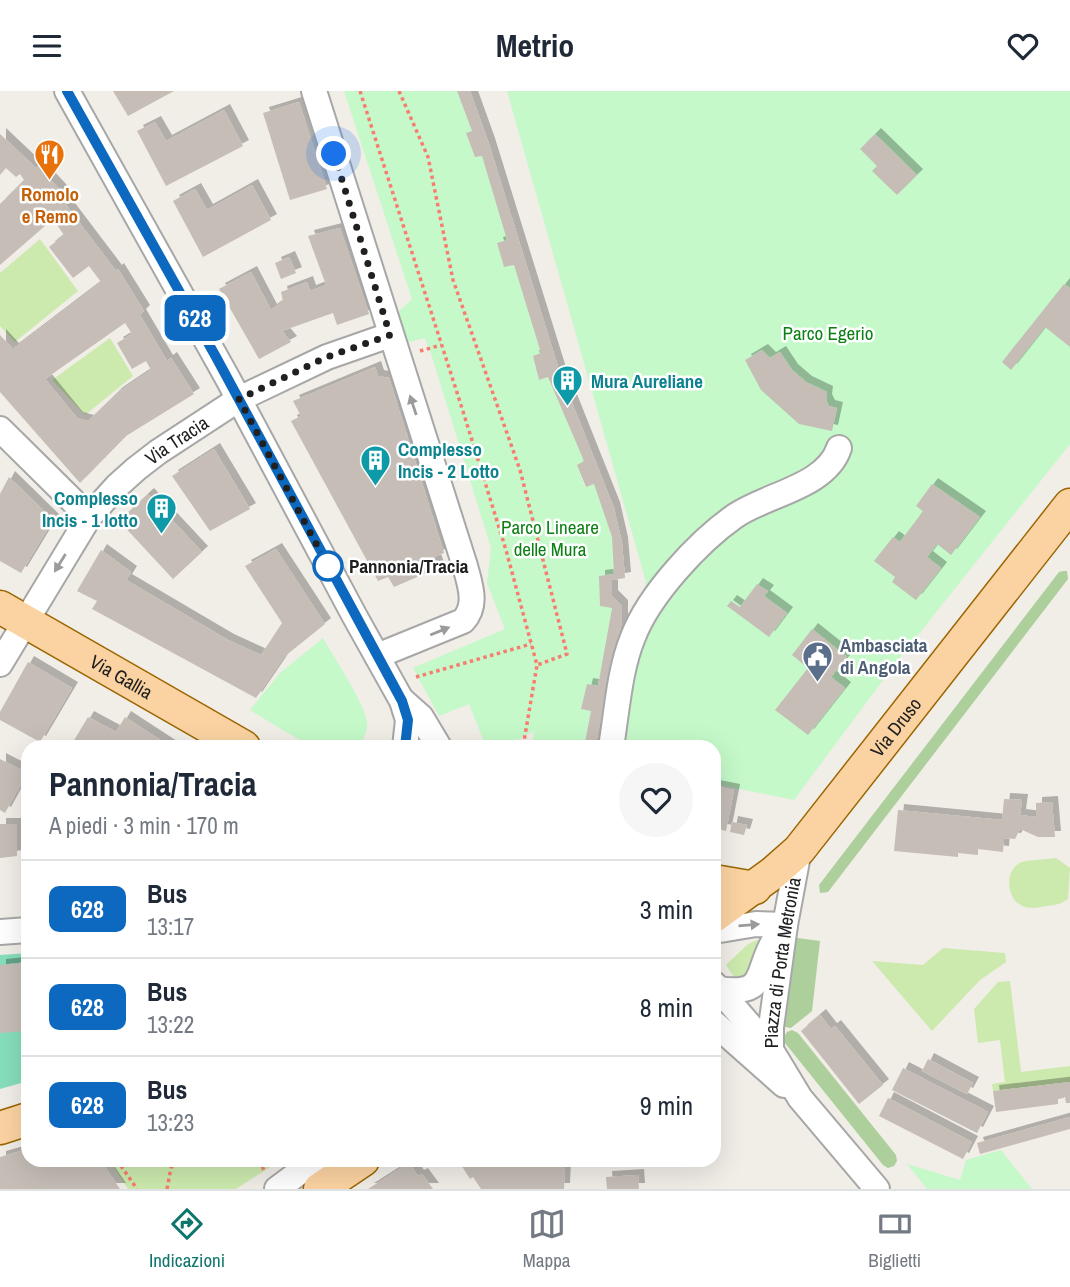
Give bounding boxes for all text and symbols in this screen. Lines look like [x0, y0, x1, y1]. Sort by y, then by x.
text: Metrio [496, 24, 574, 67]
icon: menu [28, 27, 66, 65]
icon: heart [1004, 27, 1042, 65]
your location [316, 136, 351, 171]
restaurant icon: Romolo e Remo [33, 138, 67, 182]
place label: Romolo e Remo [21, 181, 79, 229]
line badge: 628 [155, 295, 235, 341]
text: 628 [179, 302, 211, 334]
park label: Parco Egerio [783, 320, 873, 346]
building icon: Mura Aureliane [551, 364, 585, 408]
place label: Mura Aureliane [591, 368, 703, 394]
one-way arrow [407, 395, 417, 416]
street label: Via Tracia [139, 409, 214, 470]
place label: Complesso Incis - 2 Lotto [398, 436, 499, 484]
building icon: Complesso Incis - 2 Lotto [358, 443, 392, 487]
place label: Complesso Incis - 1 lotto [42, 485, 138, 533]
building icon: Complesso Incis - 1 lotto [144, 492, 178, 536]
park label: Parco Lineare delle Mura [501, 514, 599, 562]
marker: Pannonia/Tracia [313, 551, 343, 581]
place label: Pannonia/Tracia [349, 553, 469, 579]
one-way arrow [54, 554, 67, 573]
one-way arrow [430, 625, 451, 636]
place label: Ambasciata di Angola [840, 632, 928, 680]
public building icon: Ambasciata di Angola [800, 639, 834, 683]
street label: Via Gallia [85, 648, 158, 705]
street label: Via Druso [864, 692, 927, 762]
text: Pannonia/Tracia [49, 762, 257, 806]
button: heart [619, 763, 693, 837]
text: A piedi · 3 min · 170 m [49, 810, 239, 841]
street label: Piazza di Porta Metronia [758, 875, 807, 1048]
text: Bus [147, 876, 187, 911]
text: 3 min [640, 892, 693, 927]
text: 628 [71, 893, 104, 925]
text: 13:17 [147, 911, 194, 942]
one-way arrow [738, 919, 760, 930]
text: Bus [147, 974, 187, 1009]
text: 8 min [640, 990, 693, 1025]
text: 628 [71, 991, 104, 1023]
text: 13:22 [147, 1009, 194, 1040]
text: Bus [147, 1072, 187, 1107]
text: 9 min [640, 1088, 693, 1123]
text: 628 [71, 1089, 104, 1121]
text: 13:23 [147, 1107, 194, 1138]
tab: Indicazioni [149, 1205, 225, 1273]
tab: Mappa [523, 1205, 571, 1273]
tab: Biglietti [868, 1205, 921, 1273]

